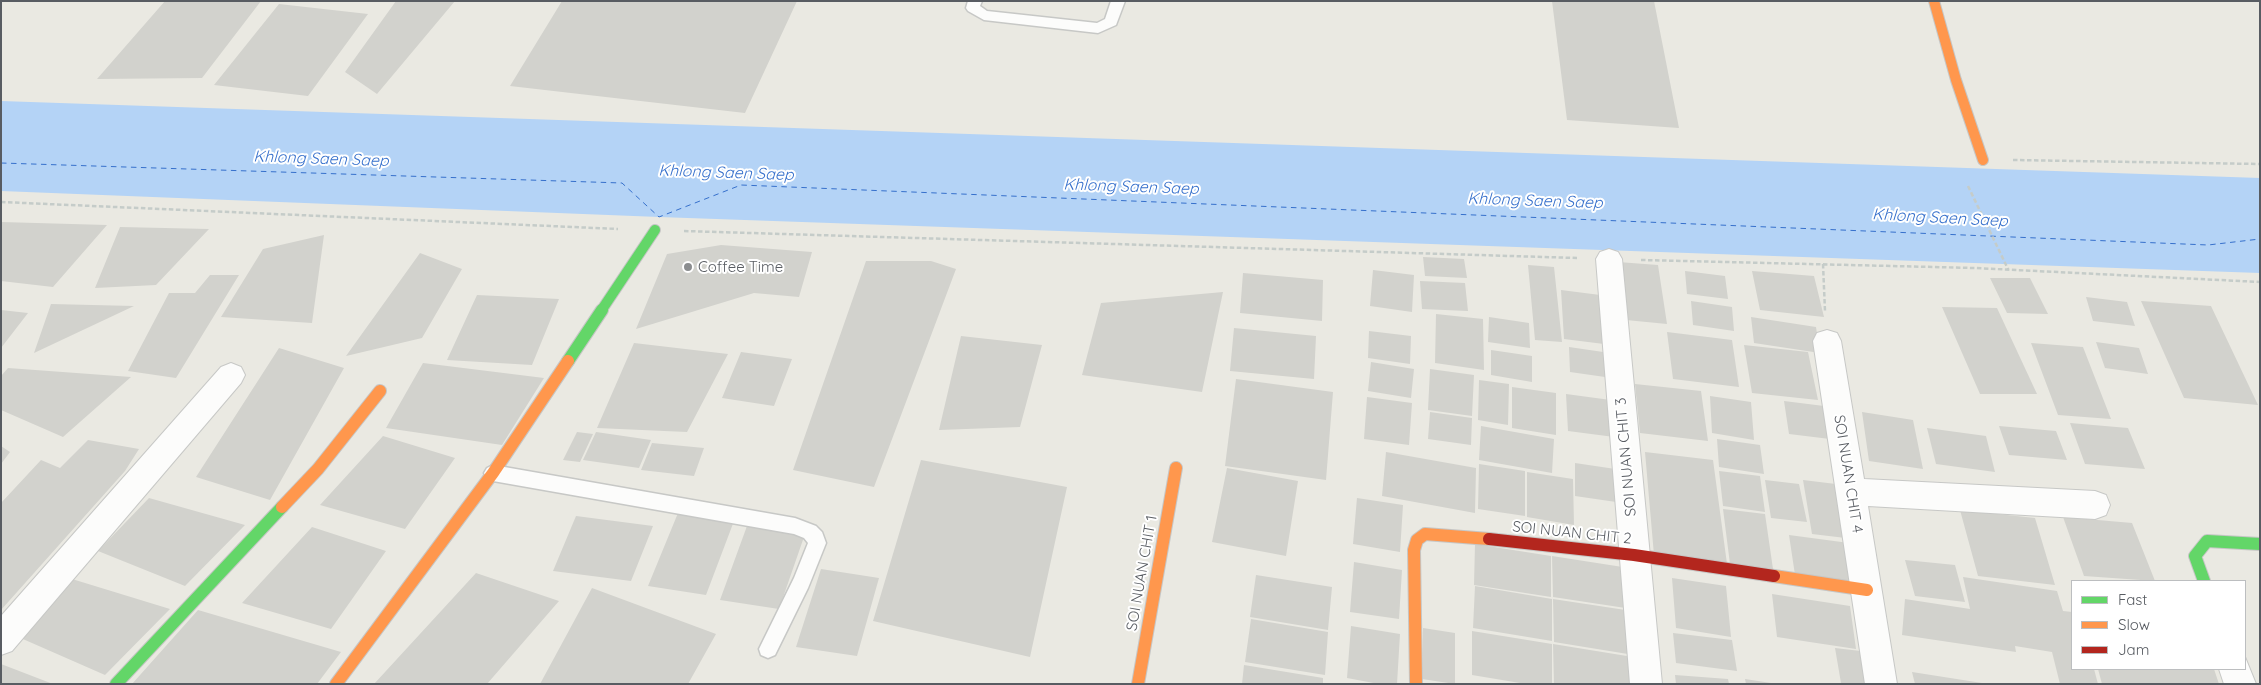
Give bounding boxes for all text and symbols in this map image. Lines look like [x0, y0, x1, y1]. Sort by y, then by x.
water label: Khlong Saen Saep [253, 147, 389, 171]
water label: Khlong Saen Saep [658, 161, 794, 185]
water label: Khlong Saen Saep [1063, 175, 1199, 199]
water label: Khlong Saen Saep [1467, 189, 1603, 213]
water label: Khlong Saen Saep [1872, 205, 2008, 231]
place label: Coffee Time [698, 258, 783, 276]
marker: Coffee Time [682, 261, 694, 273]
street label: SOI NUAN CHIT 3 [1612, 397, 1640, 517]
street label: SOI NUAN CHIT 4 [1830, 414, 1866, 534]
street label: SOI NUAN CHIT 1 [1123, 514, 1161, 632]
street label: SOI NUAN CHIT 2 [1512, 518, 1632, 548]
legend [2071, 580, 2246, 670]
text: Fast [2118, 590, 2147, 609]
text: Slow [2118, 615, 2150, 634]
text: Jam [2118, 640, 2149, 659]

